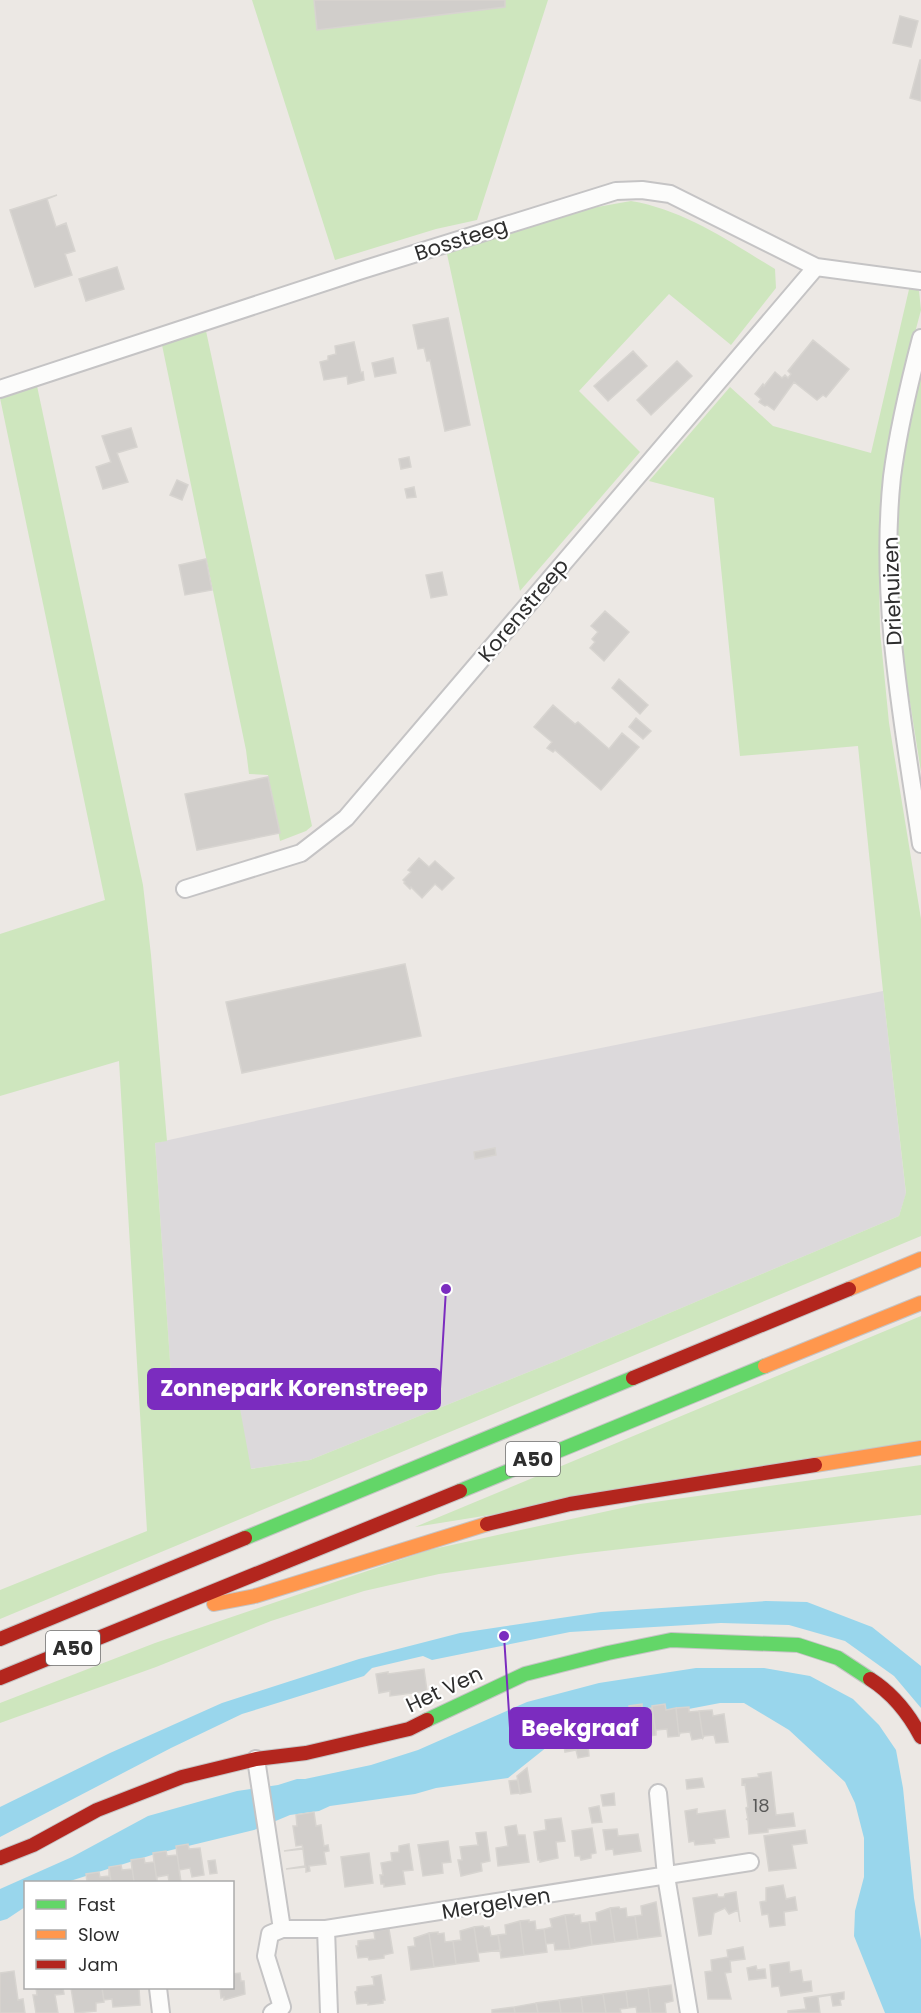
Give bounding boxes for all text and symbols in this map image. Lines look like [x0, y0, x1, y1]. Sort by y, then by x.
street label: Bossteeg [411, 210, 511, 268]
street label: Driehuizen [876, 536, 908, 646]
street label: Korenstreep [471, 552, 575, 668]
callout: Zonnepark Korenstreep [148, 1369, 440, 1409]
text: Zonnepark Korenstreep [160, 1373, 428, 1404]
road number: A50 [506, 1442, 560, 1476]
road number: A50 [46, 1631, 100, 1665]
street label: Het Ven [401, 1659, 487, 1719]
callout: Beekgraaf [510, 1708, 651, 1748]
text: Beekgraaf [521, 1713, 639, 1744]
house number: 18 [752, 1793, 770, 1818]
street label: Mergelven [440, 1880, 552, 1926]
legend [24, 1881, 234, 1989]
text: Fast [78, 1892, 115, 1917]
text: Slow [78, 1922, 120, 1947]
text: Jam [78, 1952, 118, 1977]

